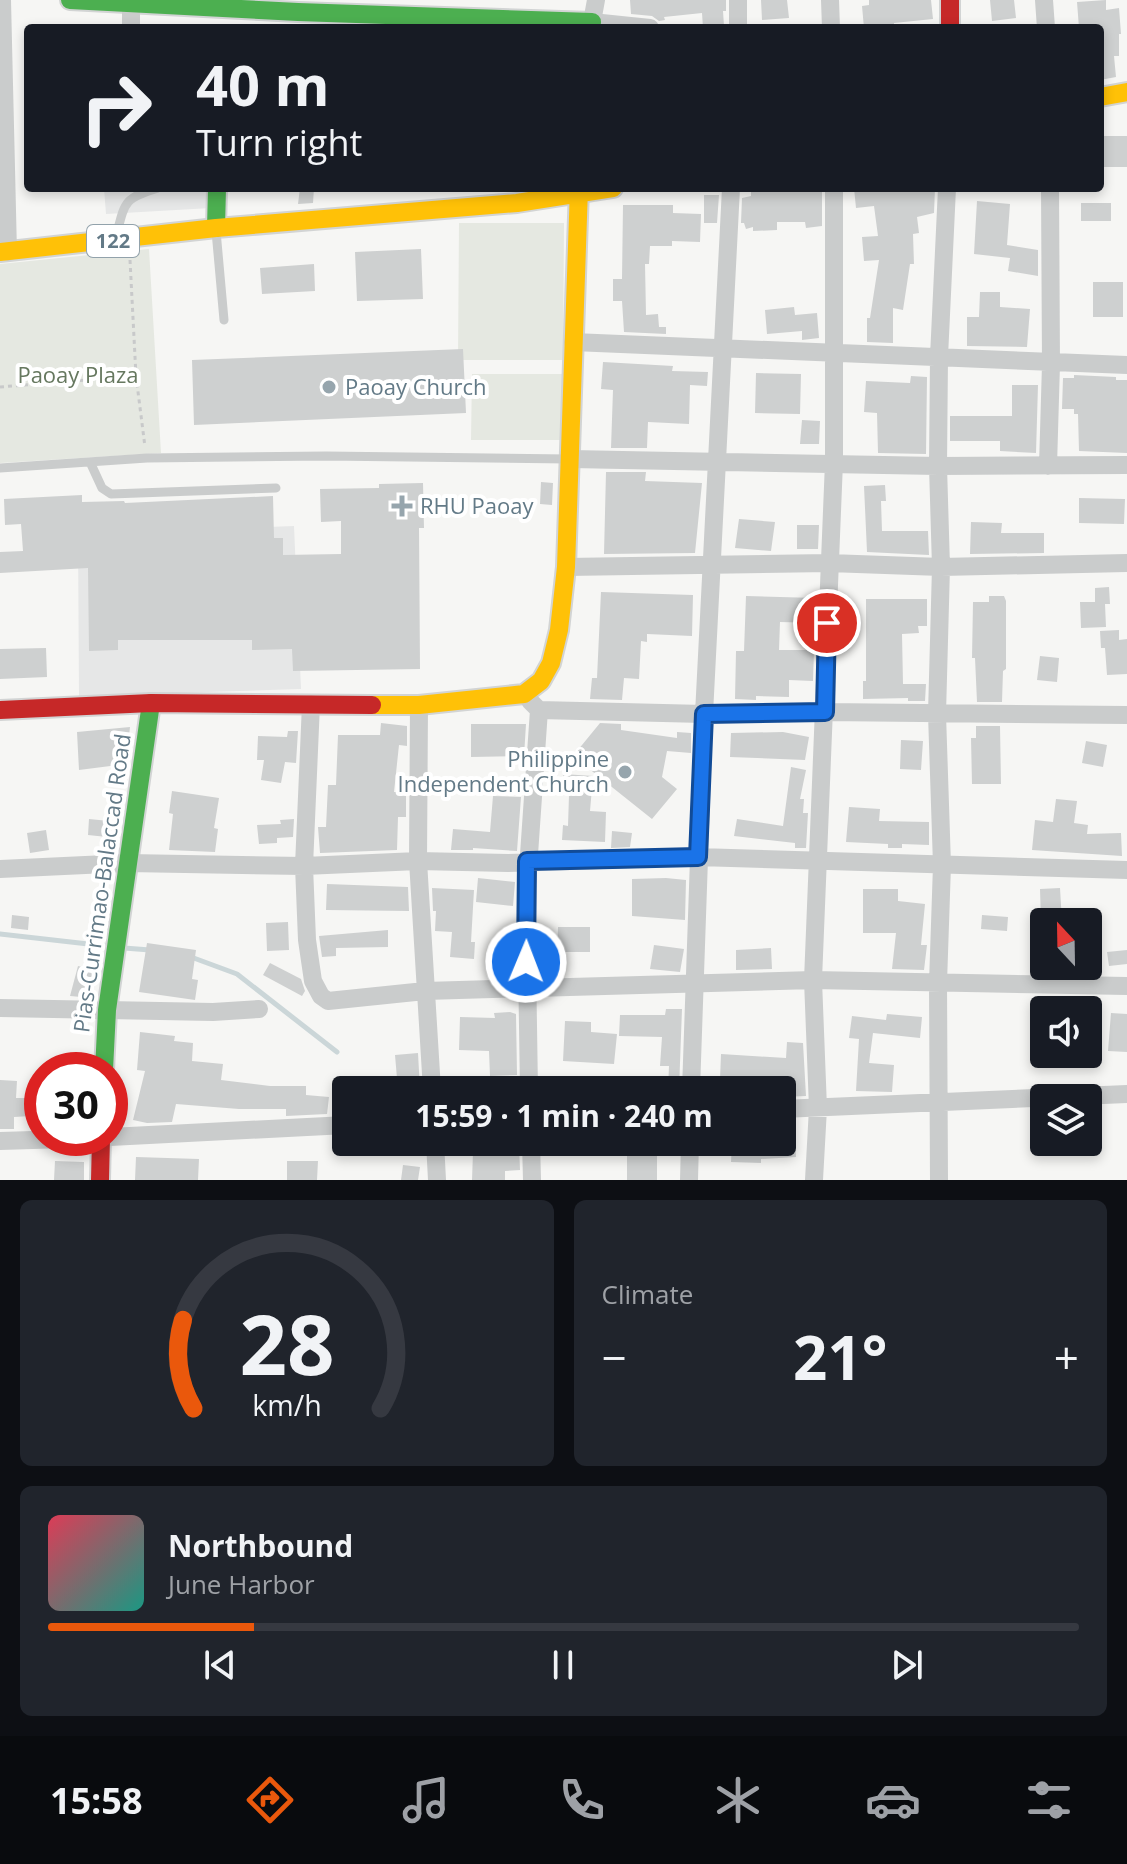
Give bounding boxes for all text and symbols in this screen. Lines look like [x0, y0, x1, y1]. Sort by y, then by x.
text: 40 m [196, 46, 330, 122]
icon: right [64, 56, 168, 160]
text: Turn right [196, 118, 362, 167]
road number: 122 [87, 225, 139, 257]
park label: Paoay Plaza [17, 359, 139, 389]
place label: Paoay Church [345, 371, 487, 401]
marker: Paoay Church [320, 378, 338, 396]
place label: RHU Paoay [420, 490, 534, 520]
marker: RHU Paoay [391, 495, 413, 517]
pin [793, 589, 861, 657]
icon: arrive [805, 601, 849, 645]
street label: Pias-Currimao-Balaccad Road [65, 731, 137, 1034]
place label: Philippine Independent Church [398, 743, 609, 798]
marker: Philippine Independent Church [616, 763, 634, 781]
north arrow [1030, 908, 1102, 980]
map controls [1030, 908, 1102, 1156]
position arrow [484, 920, 568, 1004]
button: sound [1030, 996, 1102, 1068]
speed limit sign: 30 [24, 1052, 128, 1156]
button: layers [1030, 1084, 1102, 1156]
text: 15:59 · 1 min · 240 m [415, 1095, 713, 1136]
text: Climate [602, 1276, 693, 1312]
text: 28 [239, 1286, 334, 1399]
text: 21° [793, 1316, 887, 1398]
text: − [602, 1327, 627, 1387]
text: + [1054, 1327, 1079, 1387]
text: km/h [252, 1385, 321, 1424]
text: Northbound [168, 1525, 353, 1566]
text: June Harbor [168, 1566, 315, 1602]
icon: previous [198, 1643, 242, 1687]
icon: pause [541, 1643, 585, 1687]
icon: next [885, 1643, 929, 1687]
icon: directions [242, 1772, 298, 1828]
icon: music [398, 1772, 454, 1828]
icon: phone [554, 1772, 610, 1828]
icon: climate [710, 1772, 766, 1828]
icon: car [865, 1772, 921, 1828]
icon: filters [1021, 1772, 1077, 1828]
text: 15:58 [50, 1776, 142, 1825]

